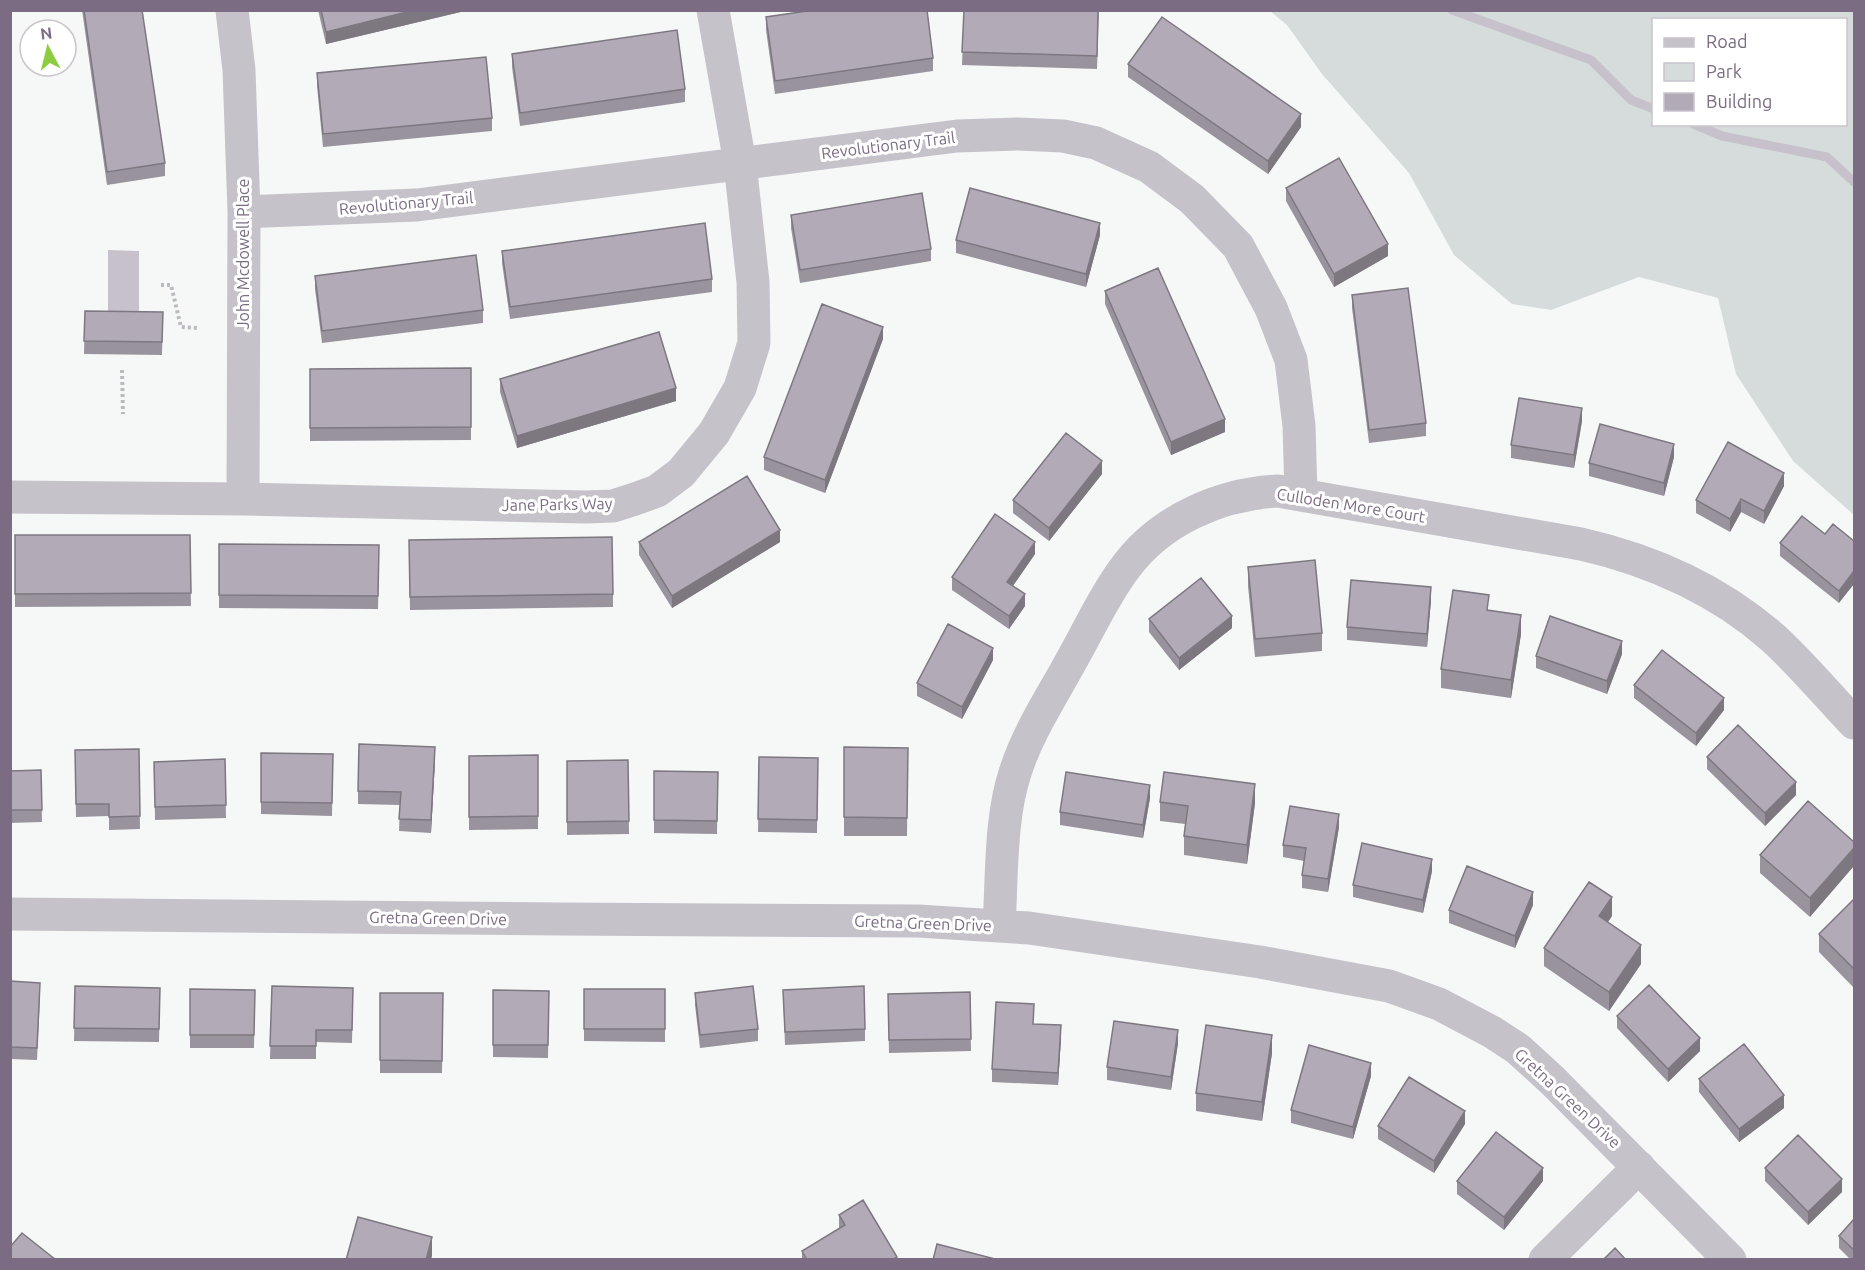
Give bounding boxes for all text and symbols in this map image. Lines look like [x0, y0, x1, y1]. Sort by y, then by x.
north arrow [18, 18, 78, 78]
legend [1652, 18, 1847, 126]
text: N [39, 23, 53, 43]
text: Road [1706, 31, 1748, 51]
text: Park [1706, 61, 1742, 81]
text: Building [1706, 91, 1772, 111]
street label: Revolutionary Trail [820, 128, 956, 162]
street label: John Mcdowell Place [234, 179, 252, 329]
street label: Revolutionary Trail [338, 188, 474, 218]
street label: Culloden More Court [1276, 484, 1427, 526]
street label: Jane Parks Way [502, 494, 613, 514]
street label: Gretna Green Drive [369, 908, 507, 928]
street label: Gretna Green Drive [854, 912, 992, 934]
street label: Gretna Green Drive [1511, 1044, 1625, 1152]

